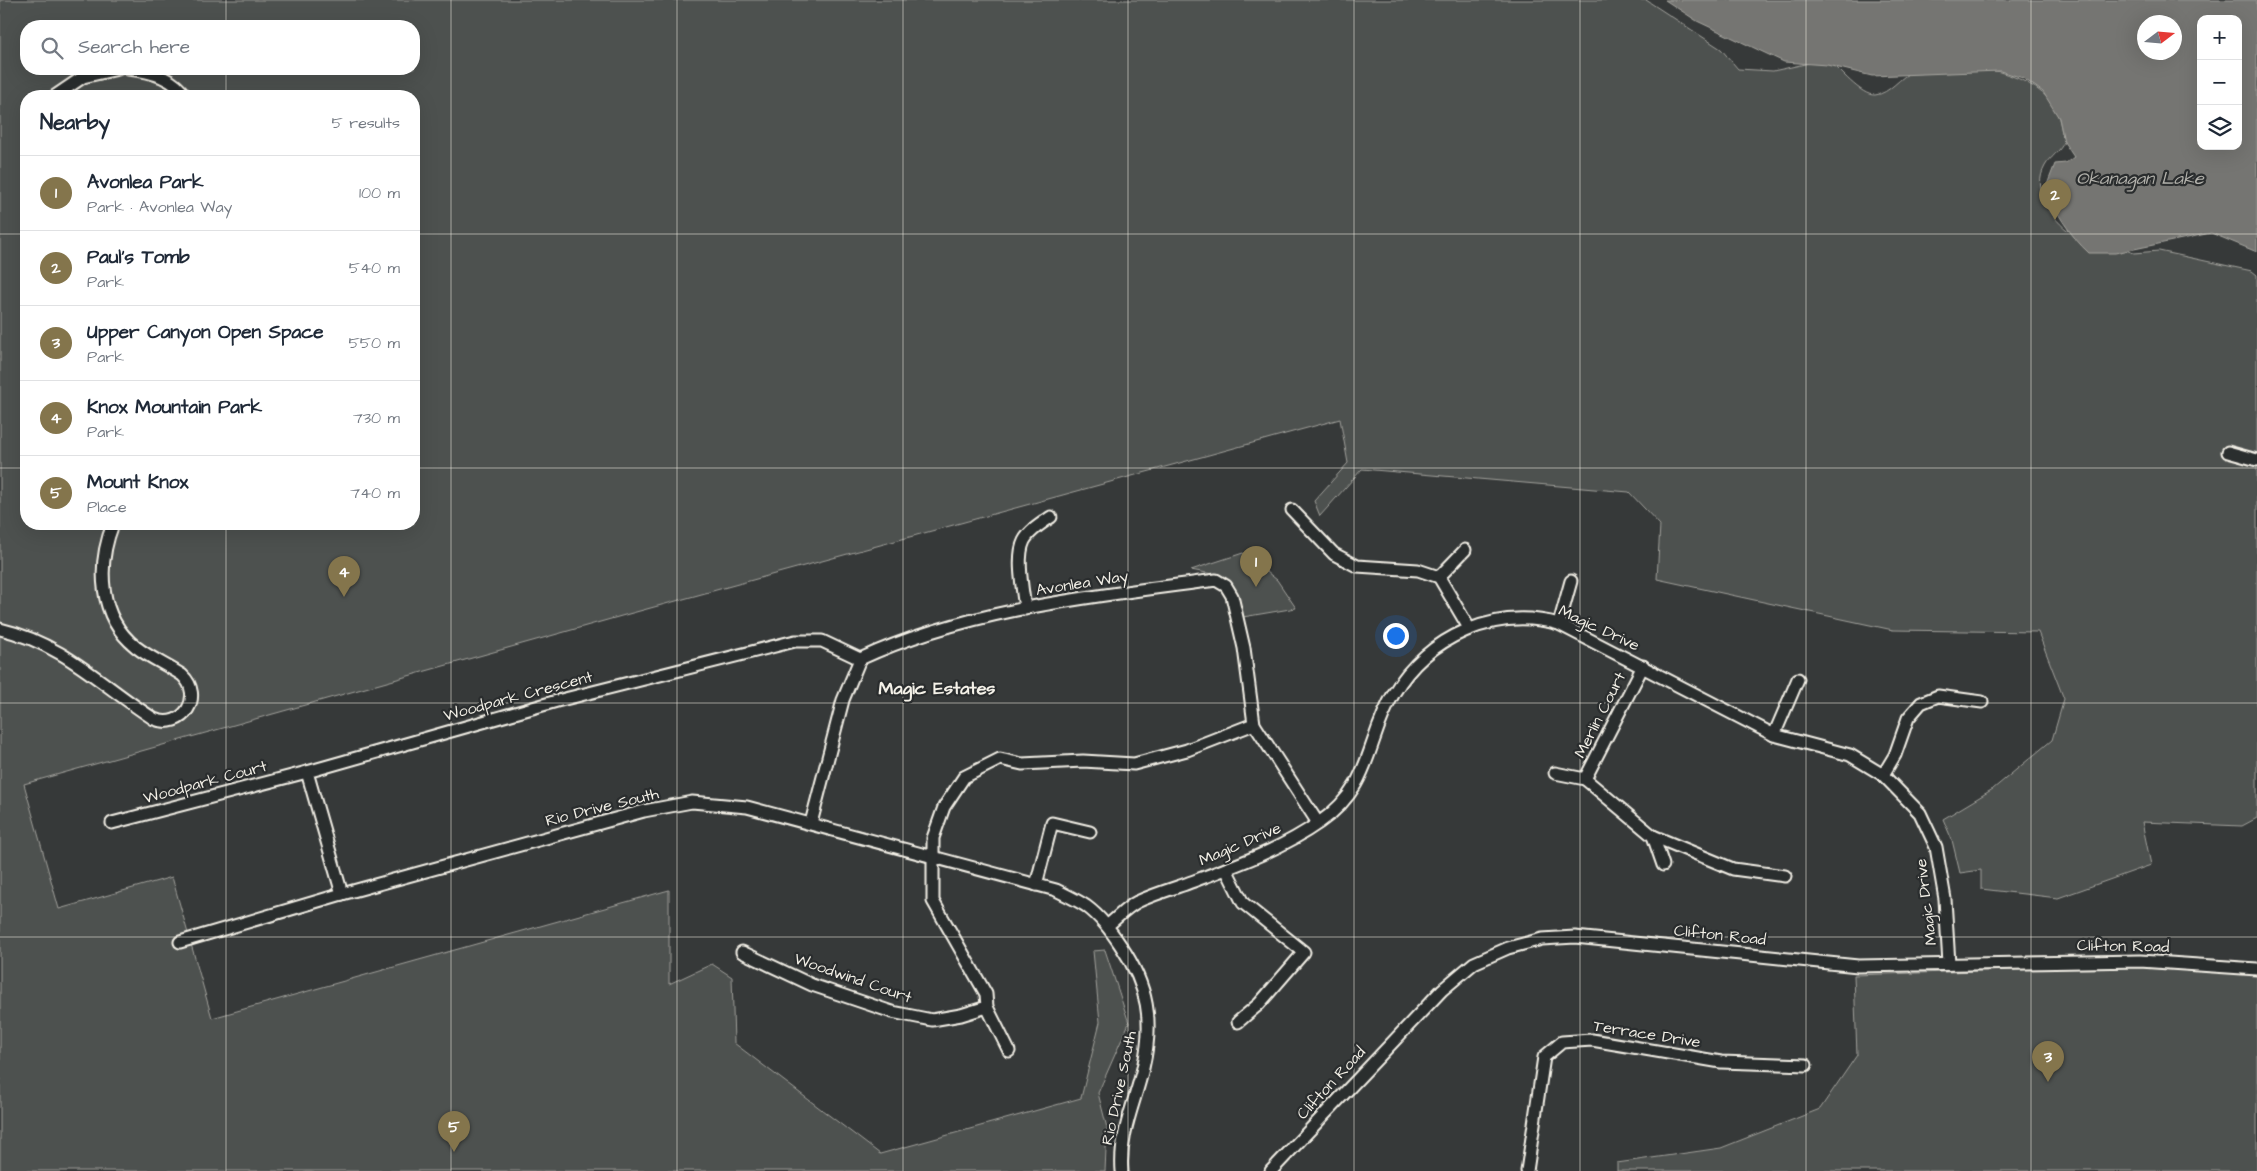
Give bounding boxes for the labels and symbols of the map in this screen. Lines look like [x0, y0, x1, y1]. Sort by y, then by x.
north arrow [2137, 15, 2182, 60]
water label: Okanagan Lake [2076, 166, 2205, 192]
pin: 2 [2039, 179, 2071, 220]
pin: 1 [1240, 546, 1272, 587]
pin: 4 [328, 556, 360, 597]
street label: Avonlea Way [1034, 565, 1130, 602]
street label: Magic Drive [1554, 600, 1643, 657]
your location [1383, 623, 1409, 649]
street label: Woodpark Crescent [441, 665, 595, 726]
street label: Merlin Court [1569, 668, 1631, 762]
district label: Magic Estates [879, 676, 995, 702]
street label: Woodpark Court [141, 755, 270, 809]
street label: Rio Drive South [543, 782, 661, 832]
street label: Magic Drive [1196, 817, 1285, 872]
street label: Magic Drive [1910, 857, 1943, 947]
street label: Clifton Road [1673, 919, 1767, 951]
street label: Clifton Road [2077, 934, 2169, 958]
street label: Woodwind Court [791, 948, 915, 1009]
street label: Terrace Drive [1592, 1015, 1702, 1053]
street label: Rio Drive South [1096, 1029, 1142, 1147]
pin: 3 [2032, 1041, 2064, 1082]
street label: Clifton Road [1291, 1042, 1371, 1124]
pin: 5 [438, 1111, 470, 1152]

